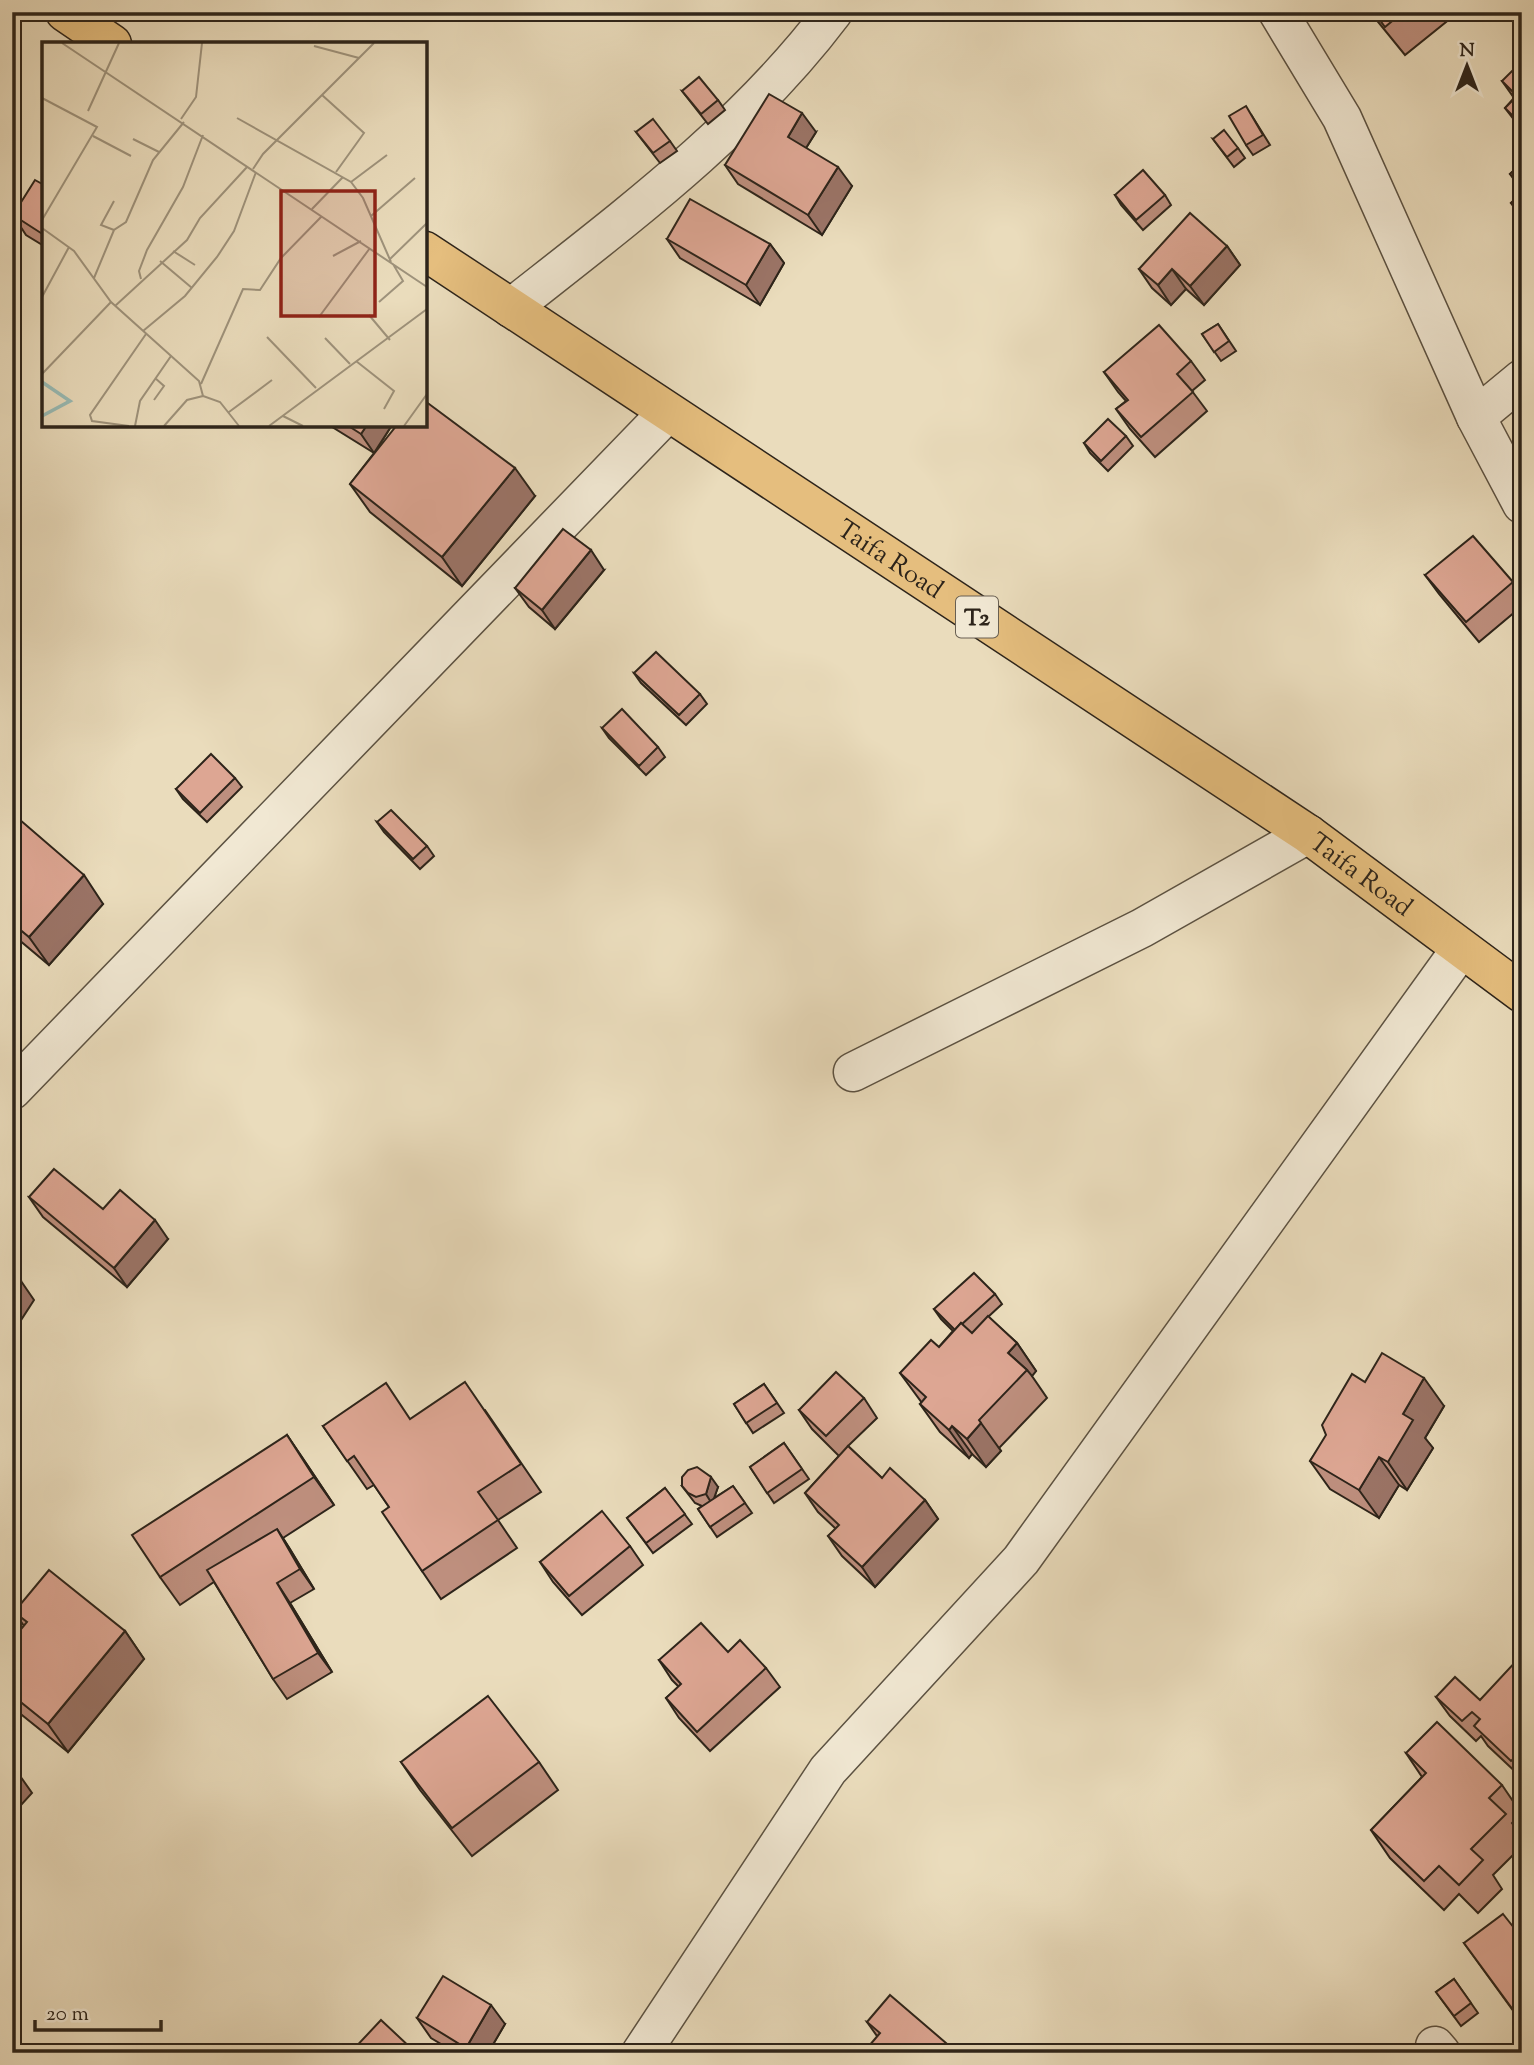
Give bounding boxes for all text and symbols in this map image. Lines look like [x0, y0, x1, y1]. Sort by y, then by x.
north arrow [1432, 32, 1502, 102]
text: N [1459, 38, 1475, 65]
inset map [42, 42, 427, 427]
street label: Taifa Road [829, 512, 950, 609]
road number: T2 [956, 596, 998, 638]
street label: Taifa Road [1301, 825, 1420, 927]
scale bar [35, 1988, 161, 2032]
text: 20 m [46, 2000, 89, 2030]

